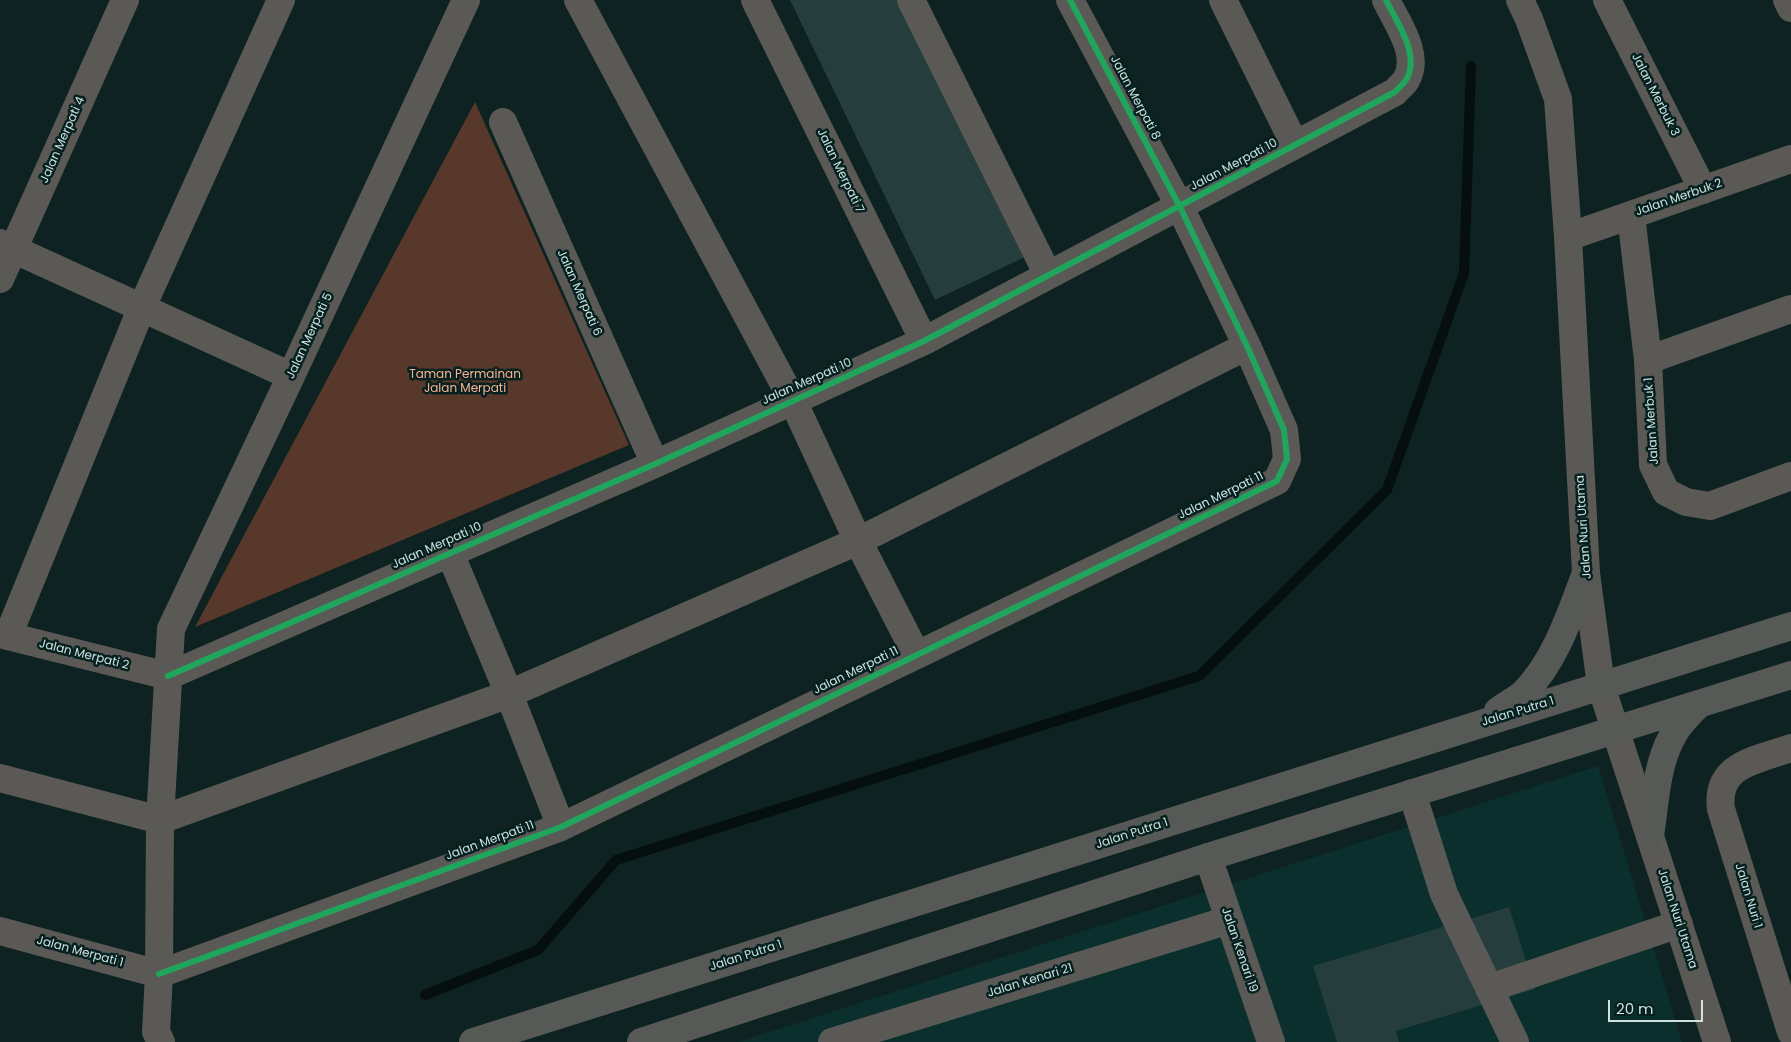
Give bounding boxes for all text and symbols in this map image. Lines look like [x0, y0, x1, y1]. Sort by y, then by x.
street label: Jalan Merbuk 3 [1628, 51, 1682, 139]
street label: Jalan Merpati 8 [1107, 54, 1163, 142]
street label: Jalan Merpati 4 [38, 95, 88, 185]
street label: Jalan Merpati 7 [813, 127, 867, 215]
street label: Jalan Merpati 10 [1188, 136, 1280, 194]
street label: Jalan Merbuk 2 [1634, 176, 1724, 220]
street label: Jalan Merpati 6 [554, 248, 604, 338]
street label: Jalan Merpati 5 [284, 291, 336, 381]
street label: Jalan Merpati 10 [760, 356, 854, 408]
park label: Taman Permainan Jalan Merpati [409, 368, 521, 396]
street label: Jalan Merbuk 1 [1642, 377, 1662, 465]
street label: Jalan Merpati 11 [1176, 469, 1266, 523]
street label: Jalan Nuri Utama [1573, 475, 1595, 579]
street label: Jalan Merpati 10 [390, 520, 484, 572]
street label: Jalan Merpati 2 [37, 637, 131, 673]
street label: Jalan Merpati 11 [811, 644, 901, 698]
street label: Jalan Putra 1 [1480, 694, 1556, 730]
street label: Jalan Putra 1 [1094, 816, 1170, 852]
street label: Jalan Merpati 11 [444, 818, 536, 864]
street label: Jalan Nuri 1 [1731, 862, 1765, 930]
street label: Jalan Nuri Utama [1654, 867, 1700, 971]
street label: Jalan Kenari 19 [1218, 906, 1260, 994]
street label: Jalan Merpati 1 [35, 933, 125, 971]
street label: Jalan Putra 1 [708, 938, 784, 974]
street label: Jalan Kenari 21 [986, 961, 1074, 1001]
scale bar [1611, 990, 1706, 1022]
text: 20 m [1616, 998, 1654, 1019]

